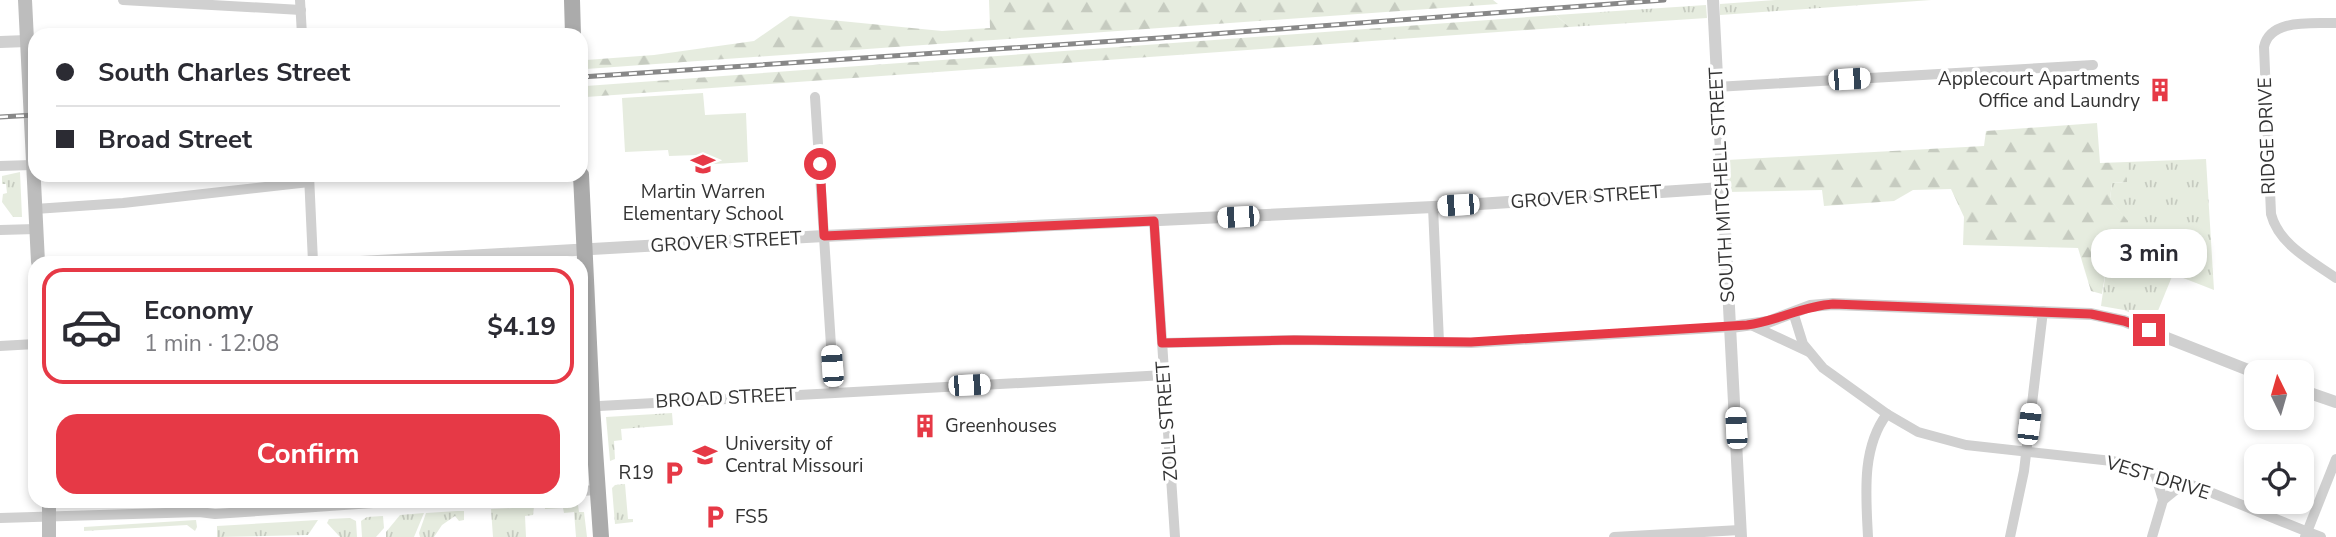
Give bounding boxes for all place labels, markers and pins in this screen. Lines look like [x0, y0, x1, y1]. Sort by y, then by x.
place label: Applecourt Apartments Office and Laundry [1938, 66, 2140, 114]
building icon: Applecourt Apartments Office and Laundry [2146, 76, 2174, 104]
school or university icon: Martin Warren Elementary School [689, 150, 717, 178]
place label: Martin Warren Elementary School [623, 179, 784, 227]
building icon: Greenhouses [911, 412, 939, 440]
place label: Greenhouses [945, 413, 1057, 439]
place label: University of Central Missouri [725, 431, 863, 479]
school or university icon: University of Central Missouri [691, 441, 719, 469]
parking icon: R19 [660, 459, 688, 487]
place label: R19 [618, 460, 654, 486]
parking icon: FS5 [701, 503, 729, 531]
place label: FS5 [735, 504, 768, 530]

